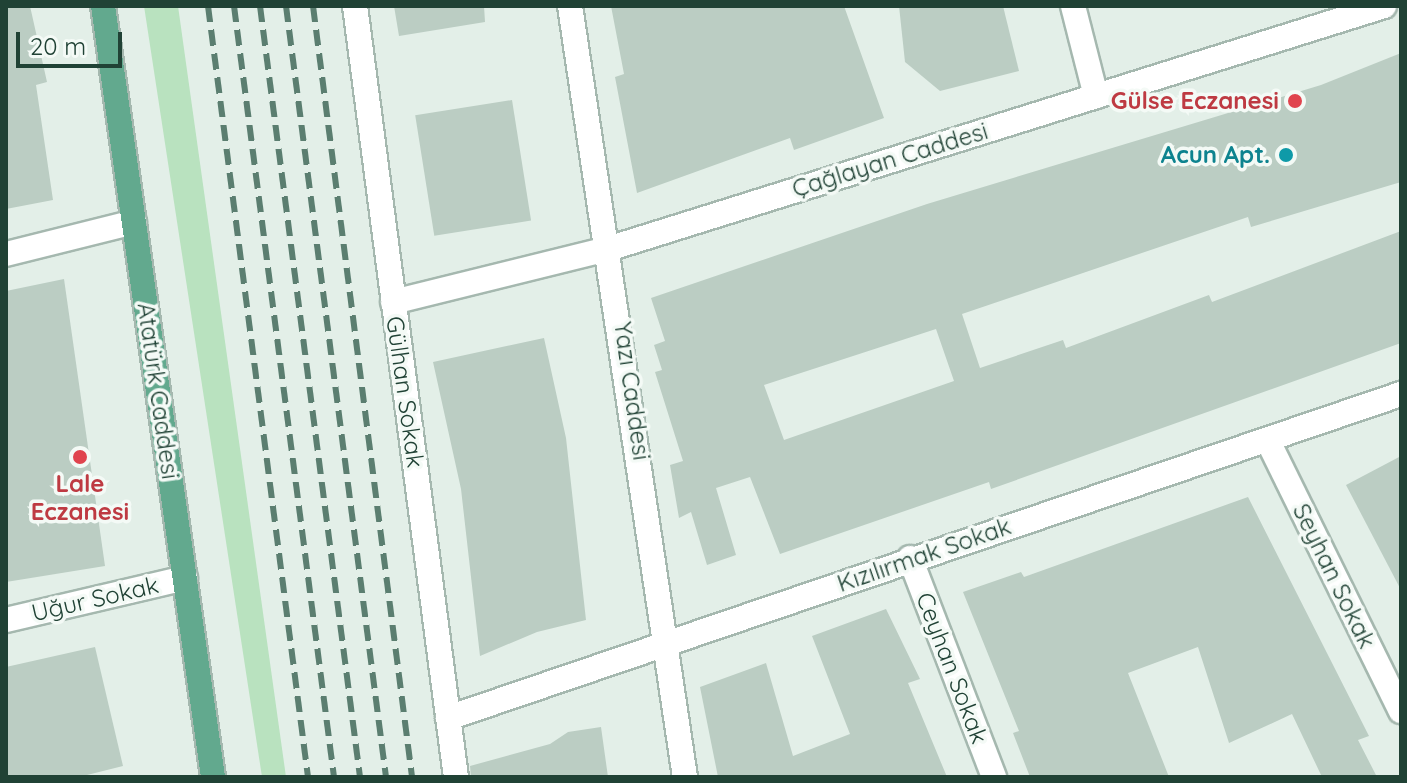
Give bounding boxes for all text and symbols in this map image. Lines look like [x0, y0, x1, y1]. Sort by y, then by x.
scale bar [20, 16, 126, 66]
text: 20 m [30, 31, 86, 61]
place label: Gülse Eczanesi [1111, 87, 1279, 115]
marker: Gülse Eczanesi [1286, 92, 1304, 110]
street label: Çağlayan Caddesi [789, 117, 991, 203]
place label: Acun Apt. [1161, 141, 1270, 169]
marker: Acun Apt. [1277, 146, 1295, 164]
street label: Atatürk Caddesi [131, 301, 185, 481]
street label: Gülhan Sokak [380, 314, 430, 470]
street label: Yazı Caddesi [608, 320, 656, 462]
marker: Lale Eczanesi [71, 448, 89, 466]
place label: Lale Eczanesi [31, 470, 129, 526]
street label: Seyhan Sokak [1287, 499, 1381, 653]
street label: Kızılırmak Sokak [833, 512, 1015, 598]
street label: Uğur Sokak [29, 570, 161, 628]
street label: Ceyhan Sokak [910, 588, 994, 748]

